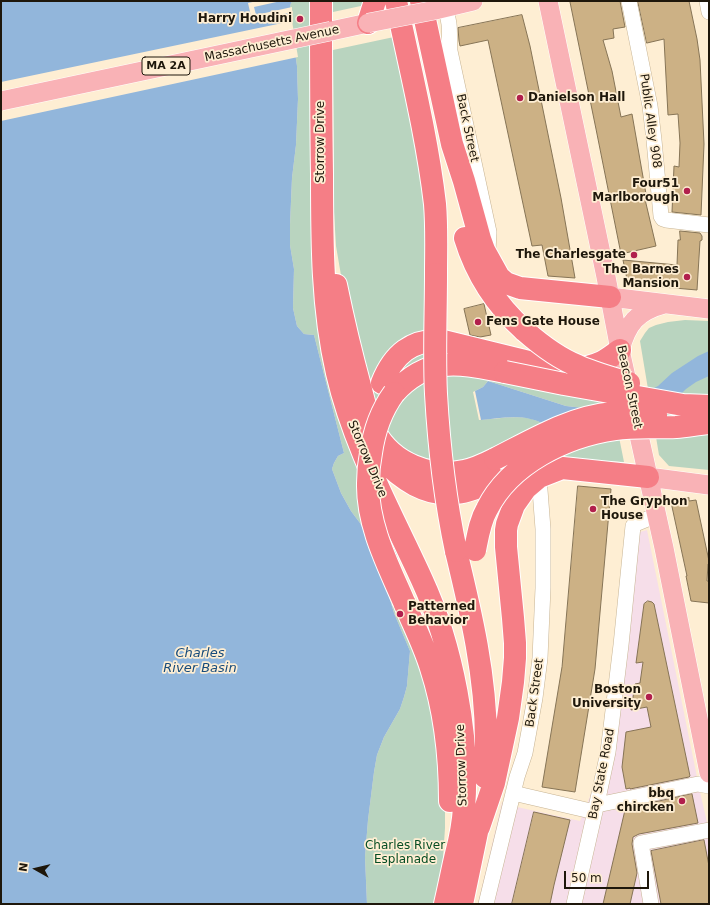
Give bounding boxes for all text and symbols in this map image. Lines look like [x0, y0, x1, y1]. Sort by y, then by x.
place label: Harry Houdini [198, 12, 292, 26]
marker: Harry Houdini [295, 14, 305, 24]
street label: Massachusetts Avenue [203, 23, 341, 65]
road number: MA 2A [142, 57, 190, 75]
street label: Public Alley 908 [636, 73, 664, 169]
place label: Danielson Hall [528, 91, 625, 105]
street label: Back Street [453, 93, 481, 163]
marker: Danielson Hall [515, 93, 525, 103]
street label: Storrow Drive [314, 101, 328, 183]
place label: Four51 Marlborough [592, 177, 679, 205]
marker: Four51 Marlborough [682, 186, 692, 196]
place label: The Charlesgate [516, 248, 626, 262]
marker: The Charlesgate [629, 250, 639, 260]
place label: The Barnes Mansion [603, 263, 679, 291]
marker: The Barnes Mansion [682, 272, 692, 282]
place label: Fens Gate House [486, 315, 600, 329]
marker: Fens Gate House [473, 317, 483, 327]
street label: Beacon Street [613, 344, 645, 430]
street label: Storrow Drive [344, 418, 390, 500]
place label: The Gryphon House [601, 495, 688, 523]
marker: The Gryphon House [588, 504, 598, 514]
place label: Patterned Behavior [408, 600, 475, 628]
marker: Patterned Behavior [395, 609, 405, 619]
water label: Charles River Basin [163, 646, 237, 677]
street label: Back Street [523, 658, 547, 728]
place label: Boston University [572, 683, 641, 711]
marker: Boston University [644, 692, 654, 702]
street label: Storrow Drive [453, 724, 471, 806]
street label: Bay State Road [586, 727, 618, 821]
place label: bbq chircken [617, 787, 674, 815]
marker: bbq chircken [677, 796, 687, 806]
park label: Charles River Esplanade [365, 839, 445, 867]
north arrow [16, 849, 56, 889]
text: N [17, 862, 31, 873]
scale bar [566, 863, 651, 889]
text: 50 m [571, 871, 602, 885]

